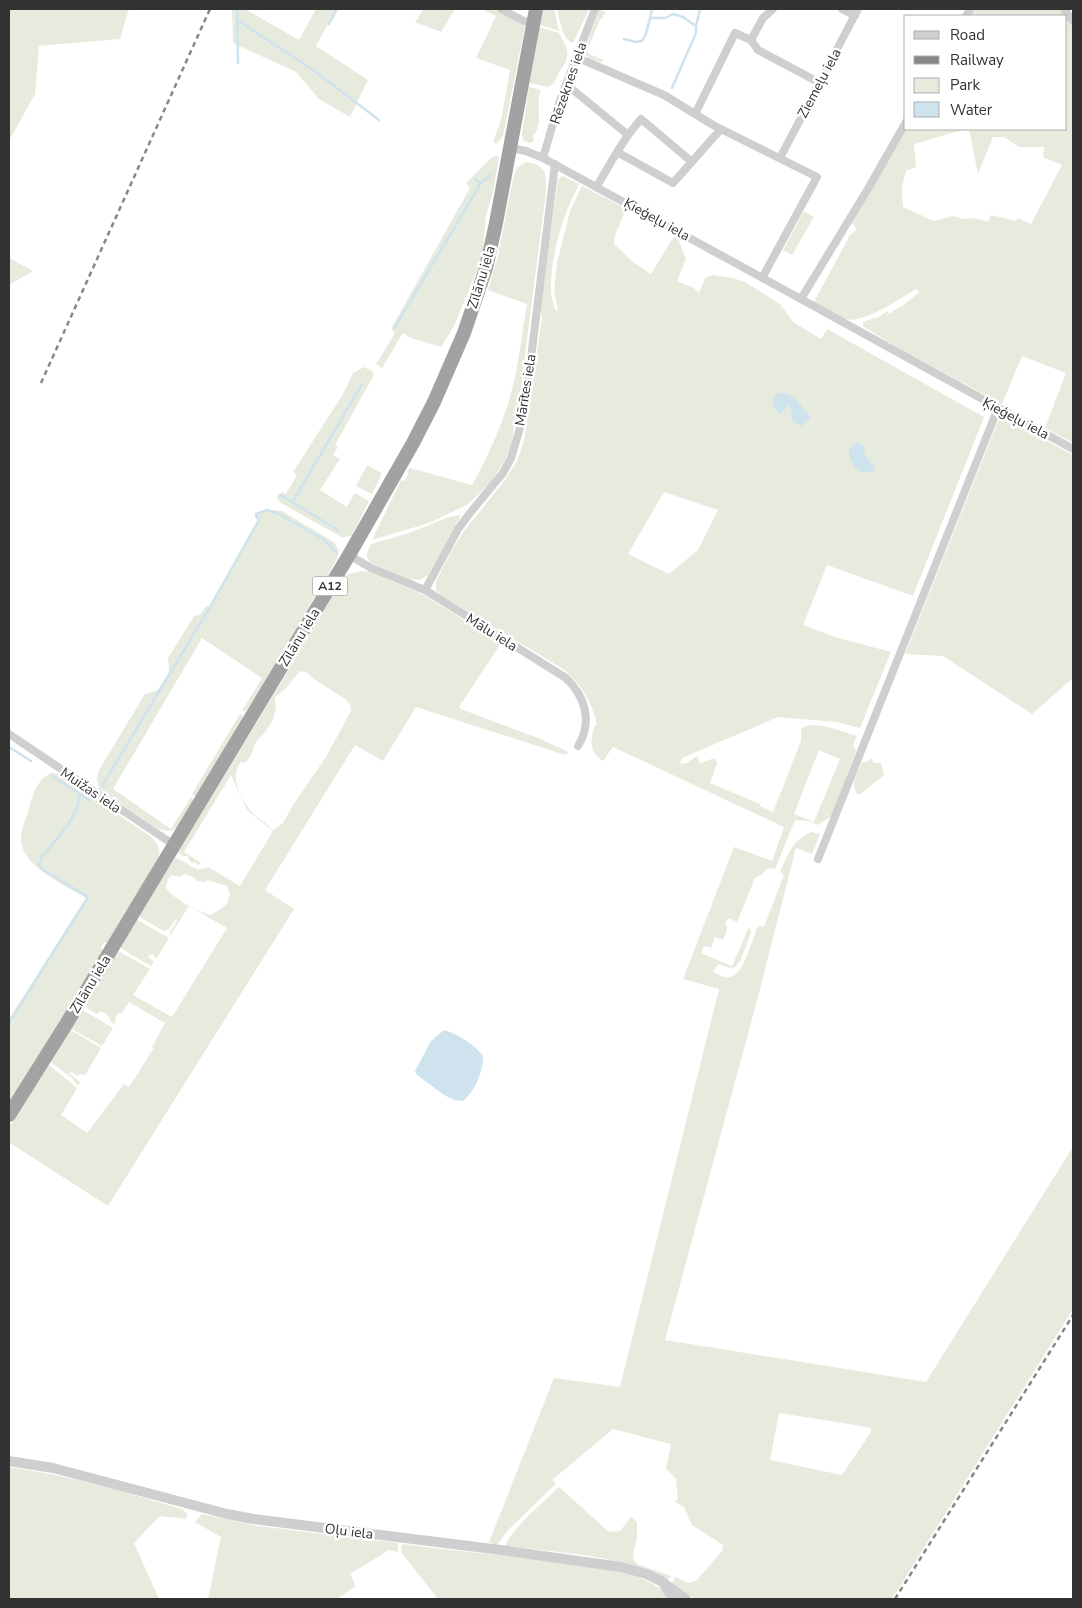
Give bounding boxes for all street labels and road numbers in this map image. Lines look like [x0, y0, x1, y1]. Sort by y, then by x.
street label: Rēzeknes iela [546, 40, 591, 127]
street label: Ziemeļu iela [793, 45, 846, 121]
street label: Ķieģeļu iela [620, 193, 693, 245]
street label: Zīlānu iela [463, 243, 500, 311]
street label: Mārītes iela [510, 353, 541, 427]
street label: Ķieģeļu iela [979, 393, 1052, 444]
road number: A12 [312, 576, 348, 596]
street label: Zīlānu iela [275, 605, 324, 670]
street label: Mālu iela [462, 609, 521, 656]
street label: Muižas iela [57, 763, 125, 818]
street label: Zīlānu iela [66, 952, 115, 1017]
street label: Oļu iela [324, 1519, 374, 1544]

